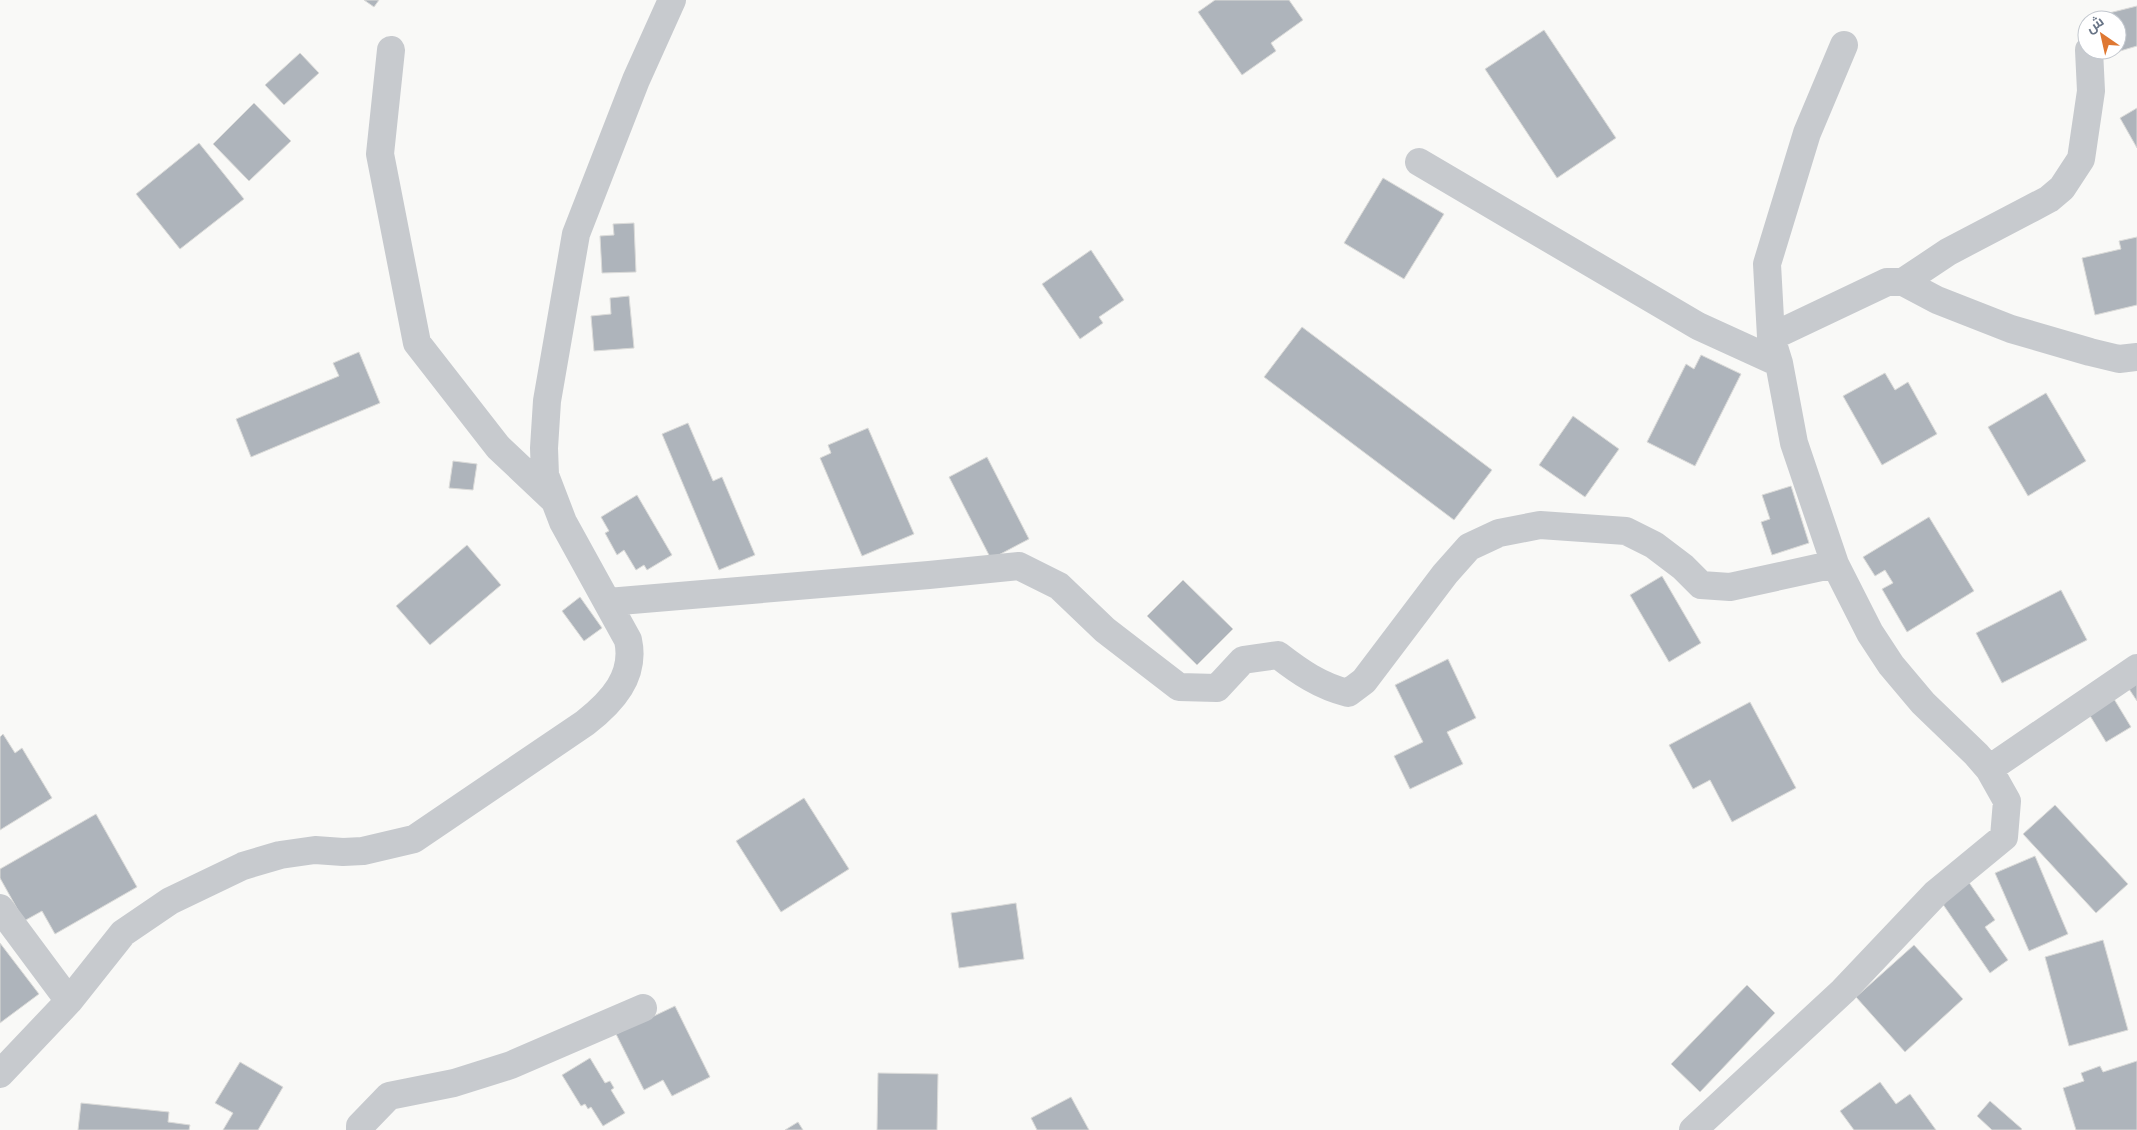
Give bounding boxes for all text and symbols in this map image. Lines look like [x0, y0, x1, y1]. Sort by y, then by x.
north arrow [2077, 10, 2127, 60]
text: ش [2083, 13, 2107, 37]

